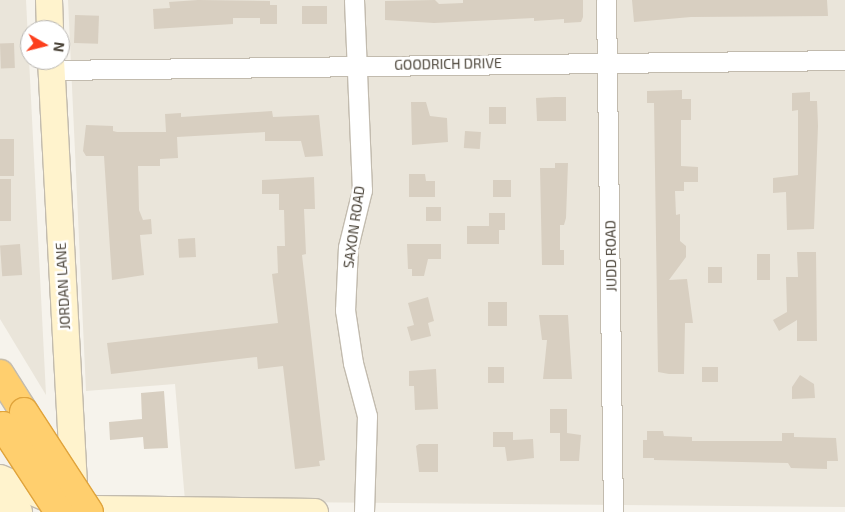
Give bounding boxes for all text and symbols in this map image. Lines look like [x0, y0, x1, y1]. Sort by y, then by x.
north arrow [20, 20, 70, 70]
text: N [50, 41, 68, 53]
street label: GOODRICH DRIVE [394, 55, 502, 73]
street label: SAXON ROAD [340, 185, 368, 269]
street label: JUDD ROAD [602, 220, 620, 292]
street label: JORDAN LANE [52, 242, 74, 330]

